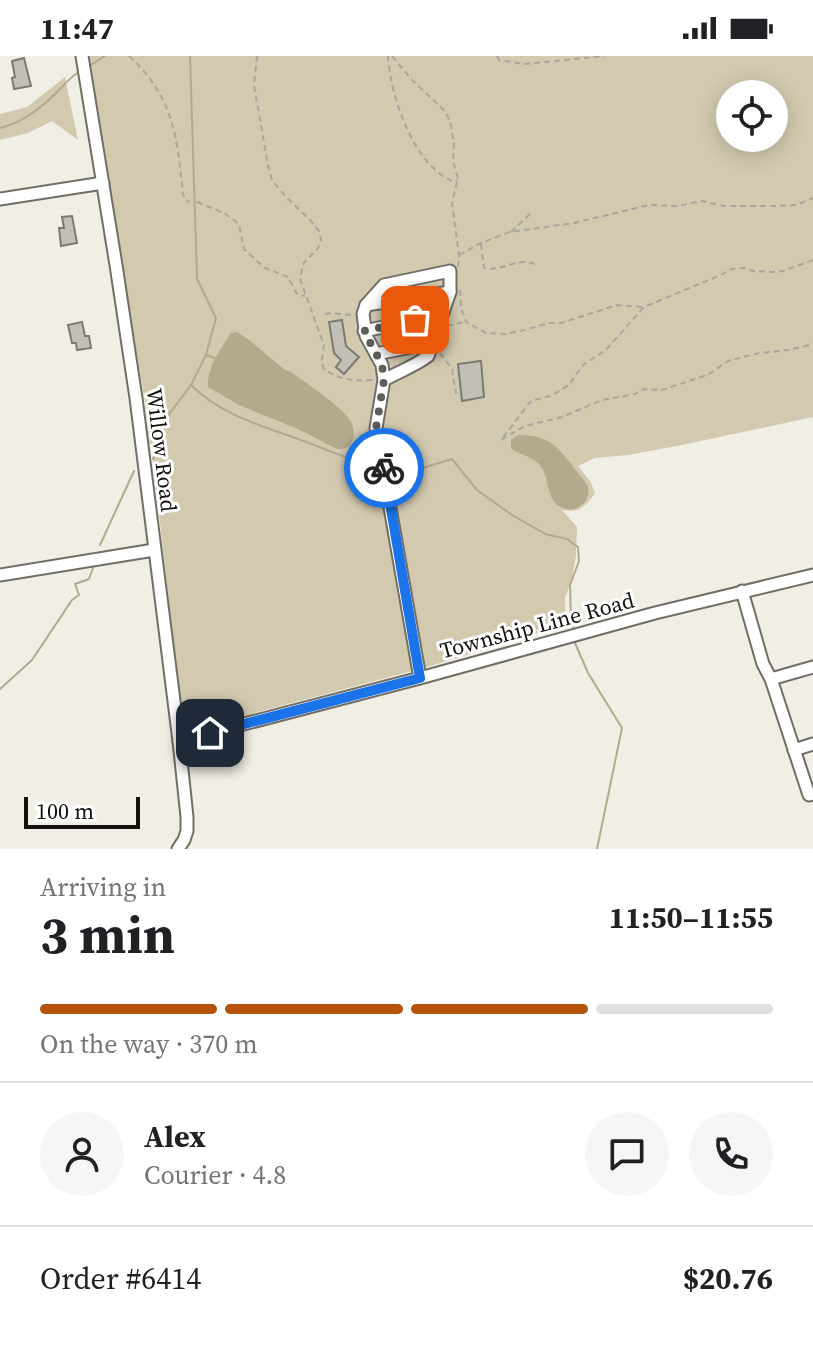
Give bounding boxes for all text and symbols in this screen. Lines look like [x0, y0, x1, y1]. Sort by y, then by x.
text: 11:47 [40, 8, 114, 49]
map controls [716, 80, 788, 152]
button: locate [716, 80, 788, 152]
pin [381, 286, 449, 354]
icon: bag [393, 298, 437, 342]
street label: Willow Road [140, 387, 185, 514]
courier [344, 428, 424, 508]
icon: bike [362, 446, 406, 490]
street label: Township Line Road [437, 584, 638, 665]
pin [176, 699, 244, 767]
icon: home [188, 711, 232, 755]
scale bar [24, 793, 140, 829]
text: 100 m [36, 796, 94, 826]
text: Arriving in [40, 869, 166, 905]
text: 11:50–11:55 [609, 897, 773, 938]
text: 3 min [40, 899, 175, 970]
text: On the way · 370 m [40, 1026, 258, 1062]
button: person [40, 1112, 124, 1196]
button: chat [585, 1112, 669, 1196]
button: phone [689, 1112, 773, 1196]
text: Alex [144, 1116, 206, 1157]
text: Courier · 4.8 [144, 1157, 286, 1193]
text: Order #6414 [40, 1258, 201, 1299]
text: $20.76 [683, 1258, 773, 1299]

